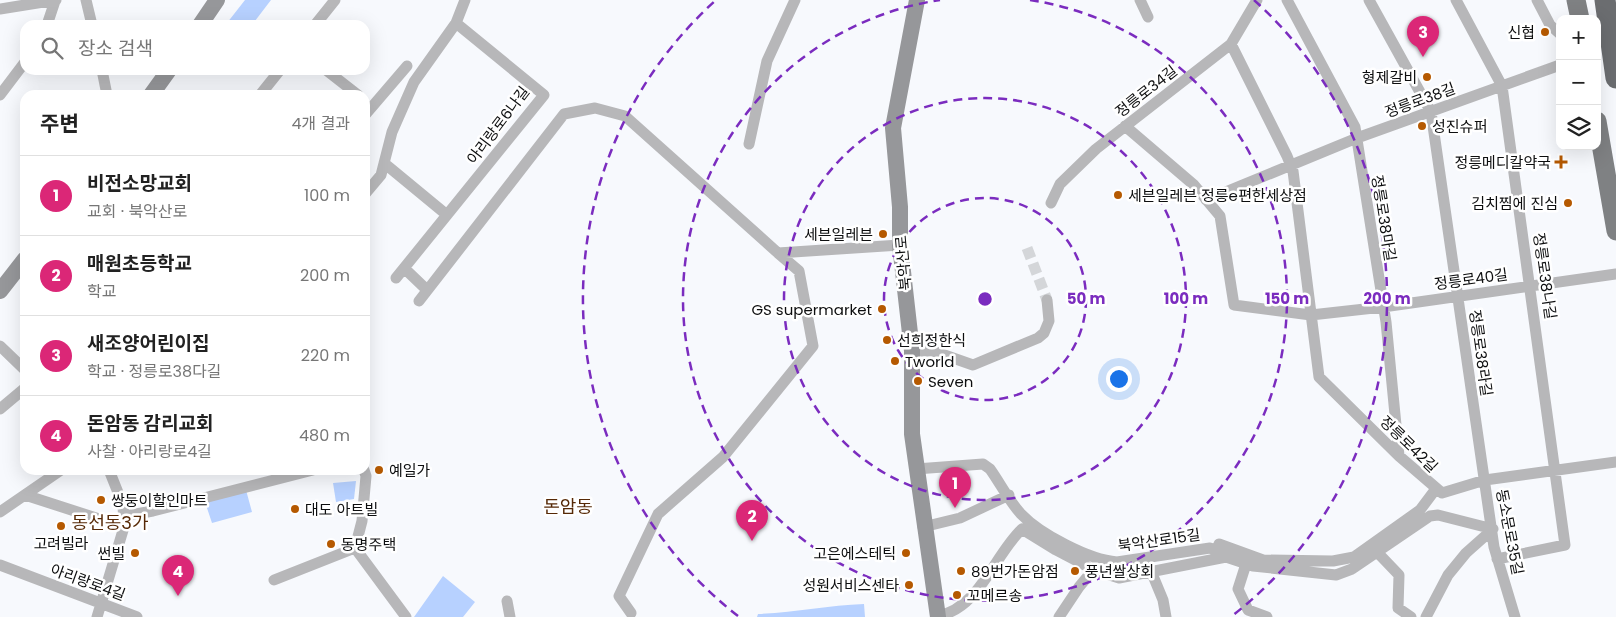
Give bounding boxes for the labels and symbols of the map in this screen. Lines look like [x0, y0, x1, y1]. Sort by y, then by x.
pin: 3 [1407, 16, 1439, 57]
place label: 신협 [1507, 22, 1535, 43]
marker: 신협 [1539, 26, 1551, 38]
street label: 정릉로34길 [1111, 60, 1181, 122]
place label: 형제갈비 [1362, 67, 1417, 88]
marker: 형제갈비 [1421, 71, 1433, 83]
street label: 정릉로38길 [1382, 78, 1458, 122]
street label: 아리랑로6나길 [462, 82, 534, 168]
place label: 성진슈퍼 [1432, 116, 1487, 137]
marker: 성진슈퍼 [1416, 120, 1428, 132]
place label: 정릉메디칼약국 [1454, 152, 1551, 173]
marker: 정릉메디칼약국 [1555, 156, 1567, 168]
street label: 정릉로38마길 [1367, 173, 1401, 263]
place label: 세븐일레븐 정릉e편한세상점 [1128, 185, 1307, 206]
marker: 세븐일레븐 정릉e편한세상점 [1112, 189, 1124, 201]
place label: 김치찜에 진심 [1471, 193, 1558, 214]
marker: 김치찜에 진심 [1562, 197, 1574, 209]
place label: 세븐일레븐 [804, 224, 873, 245]
marker: 세븐일레븐 [877, 228, 889, 240]
street label: 정릉로38나길 [1529, 231, 1561, 321]
street label: 북악산로 [890, 235, 916, 291]
street label: 정릉로40길 [1433, 263, 1509, 295]
text: 50 m [1067, 288, 1105, 309]
text: 100 m [1164, 288, 1208, 309]
text: 150 m [1265, 288, 1309, 309]
text: 200 m [1363, 288, 1411, 309]
centre of rings [976, 290, 994, 308]
place label: GS supermarket [751, 299, 872, 320]
marker: GS supermarket [876, 303, 888, 315]
street label: 정릉로38라길 [1465, 308, 1497, 398]
place label: 선희정한식 [897, 330, 966, 351]
marker: 선희정한식 [881, 334, 893, 346]
place label: Tworld [905, 351, 954, 372]
marker: Tworld [889, 355, 901, 367]
your location [1106, 366, 1132, 392]
place label: Seven [928, 371, 973, 392]
marker: Seven [912, 375, 924, 387]
street label: 정릉로42길 [1375, 411, 1443, 477]
place label: 예일가 [389, 460, 431, 481]
marker: 예일가 [373, 464, 385, 476]
pin: 1 [939, 467, 971, 508]
street label: 동소문로35길 [1491, 487, 1529, 577]
place label: 쌍둥이할인마트 [111, 490, 208, 511]
marker: 쌍둥이할인마트 [95, 494, 107, 506]
district label: 돈암동 [543, 494, 593, 519]
place label: 대도 아트빌 [305, 499, 378, 520]
pin: 2 [736, 500, 768, 541]
marker: 대도 아트빌 [289, 503, 301, 515]
district label: 동선동3가 [72, 510, 149, 535]
marker: 고려빌라 [55, 520, 67, 532]
street label: 북악산로15길 [1116, 524, 1202, 556]
place label: 고려빌라 [33, 533, 89, 554]
place label: 동명주택 [341, 534, 396, 555]
marker: 동명주택 [325, 538, 337, 550]
place label: 썬빌 [97, 543, 125, 564]
place label: 고은에스테틱 [813, 543, 896, 564]
marker: 썬빌 [129, 547, 141, 559]
marker: 고은에스테틱 [900, 547, 912, 559]
pin: 4 [162, 555, 194, 596]
street label: 아리랑로4길 [48, 559, 128, 605]
place label: 89번가돈암점 [971, 561, 1059, 582]
place label: 풍년쌀상회 [1085, 561, 1154, 582]
marker: 89번가돈암점 [955, 565, 967, 577]
marker: 풍년쌀상회 [1069, 565, 1081, 577]
place label: 성원서비스센타 [802, 575, 899, 596]
marker: 성원서비스센타 [903, 579, 915, 591]
place label: 꼬메르송 [967, 585, 1022, 606]
marker: 꼬메르송 [951, 589, 963, 601]

